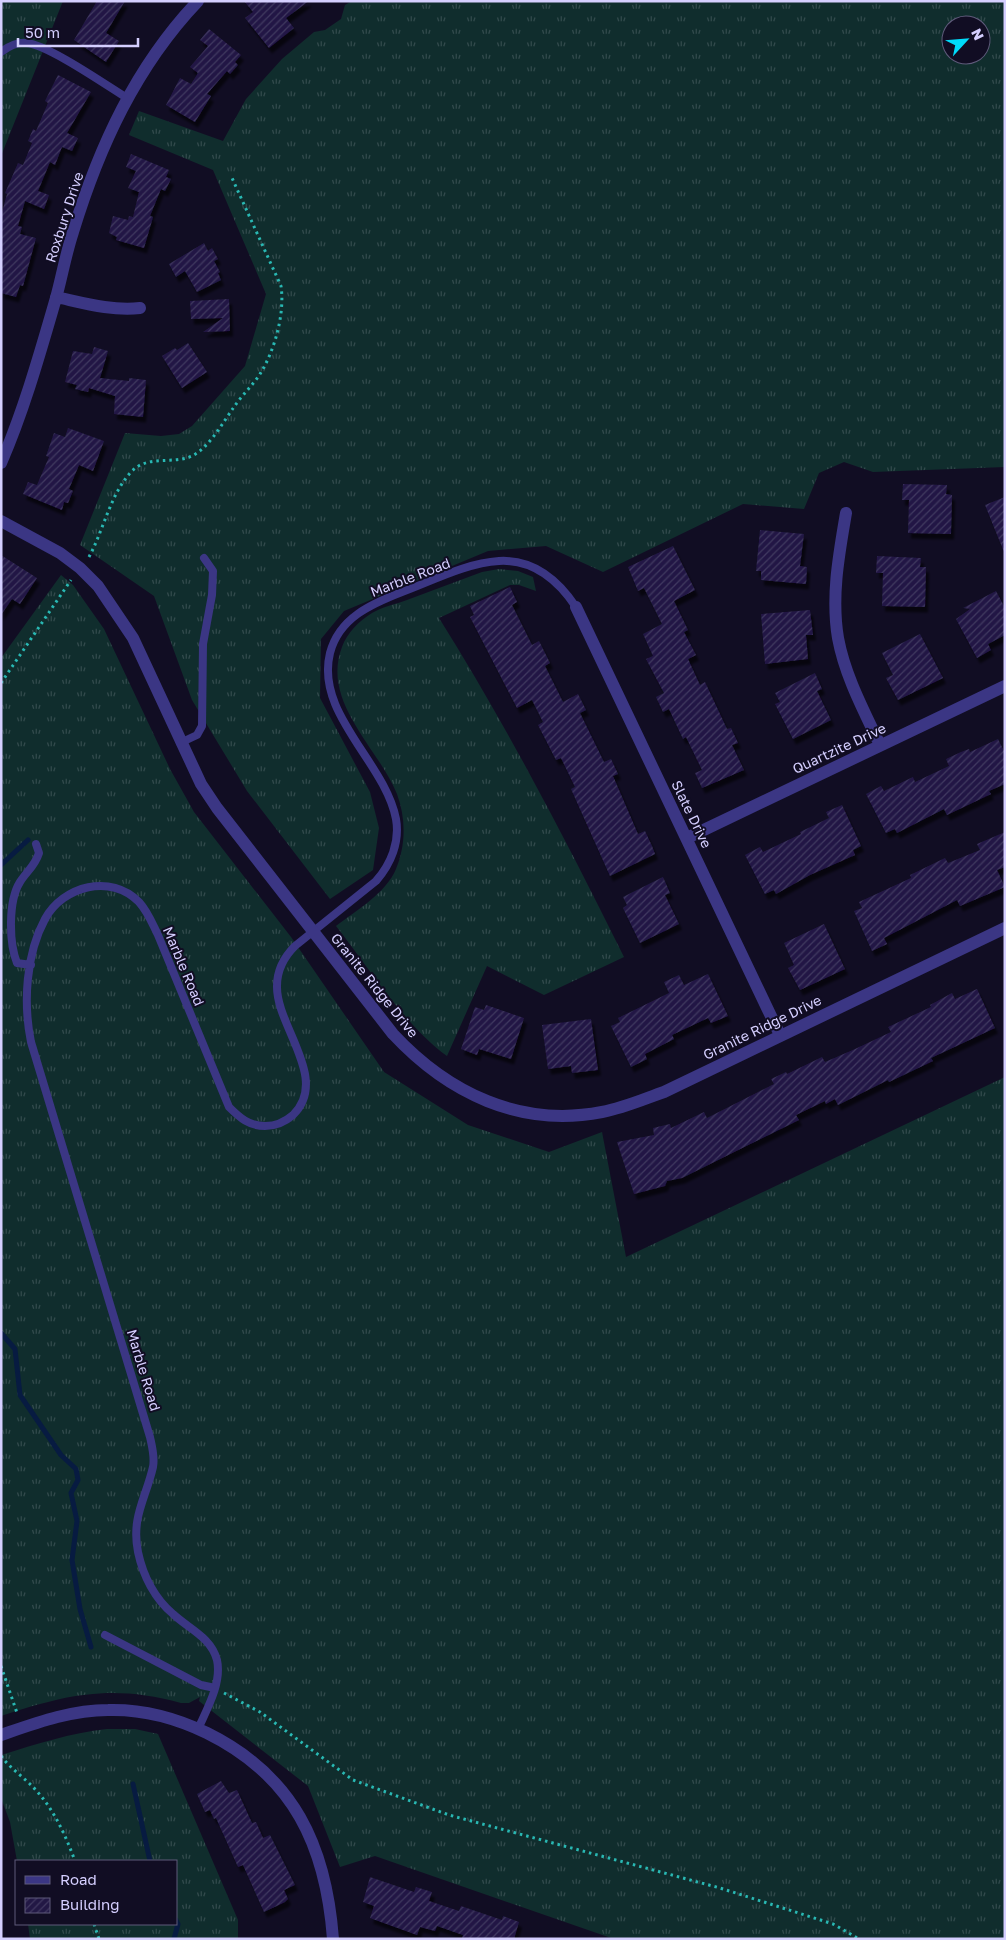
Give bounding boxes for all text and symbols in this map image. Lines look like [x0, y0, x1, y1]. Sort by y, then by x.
scale bar [18, 15, 138, 47]
north arrow [941, 15, 991, 65]
text: 50 m [25, 23, 60, 41]
text: N [968, 26, 988, 43]
street label: Roxbury Drive [41, 170, 87, 264]
street label: Marble Road [368, 554, 452, 600]
street label: Quartzite Drive [790, 719, 888, 777]
street label: Slate Drive [668, 777, 716, 851]
street label: Marble Road [160, 924, 208, 1008]
street label: Granite Ridge Drive [328, 929, 422, 1041]
street label: Granite Ridge Drive [700, 991, 824, 1063]
street label: Marble Road [124, 1327, 164, 1413]
legend [15, 1860, 178, 1925]
text: Road [60, 1870, 97, 1888]
text: Building [60, 1895, 120, 1913]

